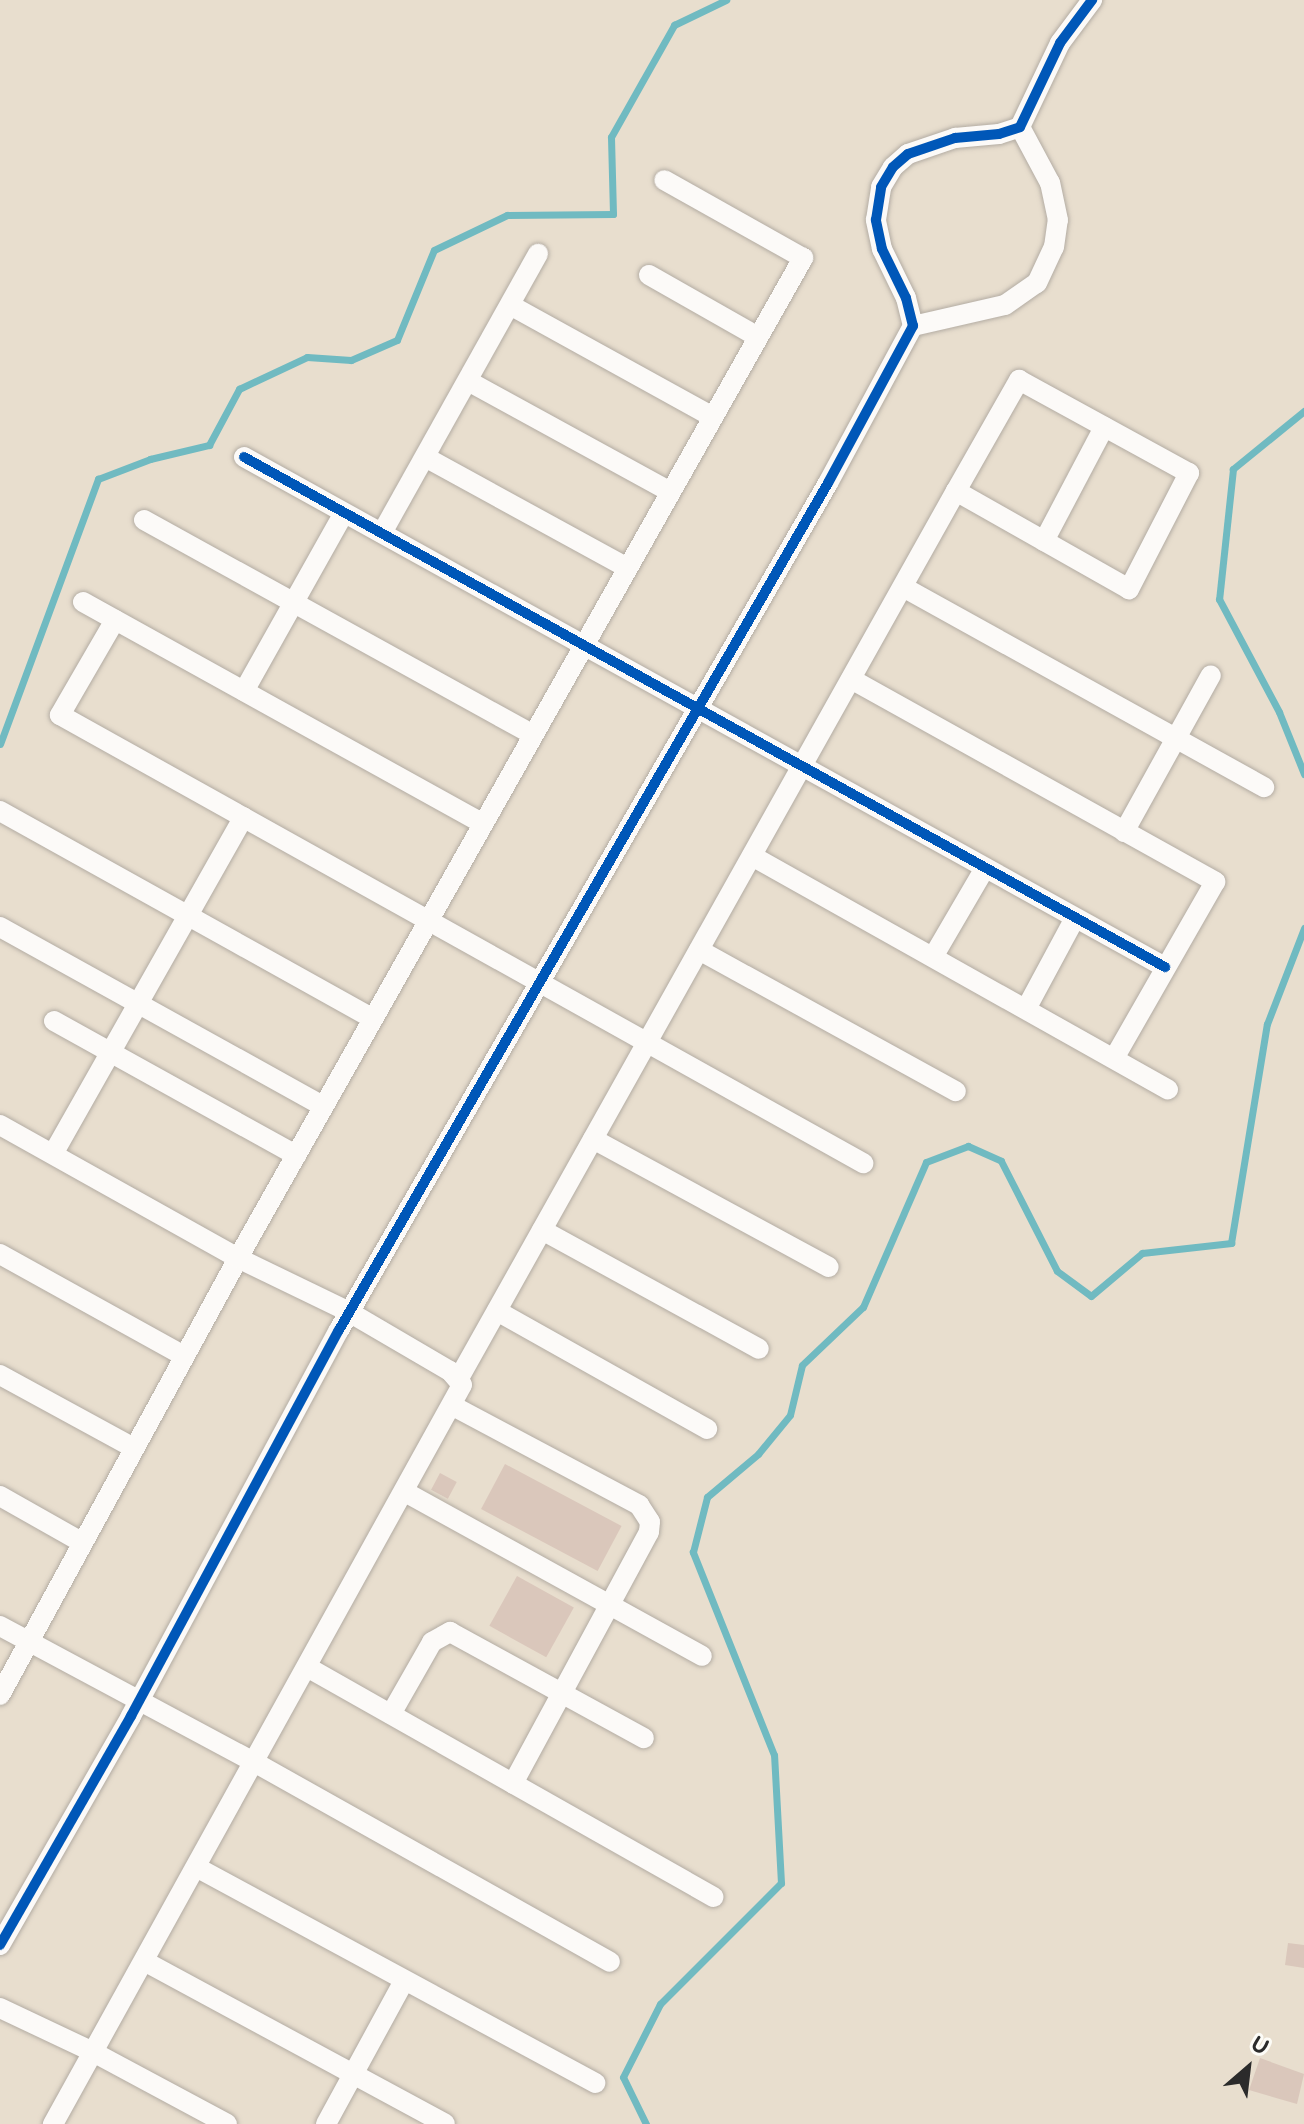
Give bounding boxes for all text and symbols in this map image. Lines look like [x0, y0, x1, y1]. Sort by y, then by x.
north arrow [1208, 2028, 1288, 2108]
text: U [1246, 2031, 1273, 2062]

